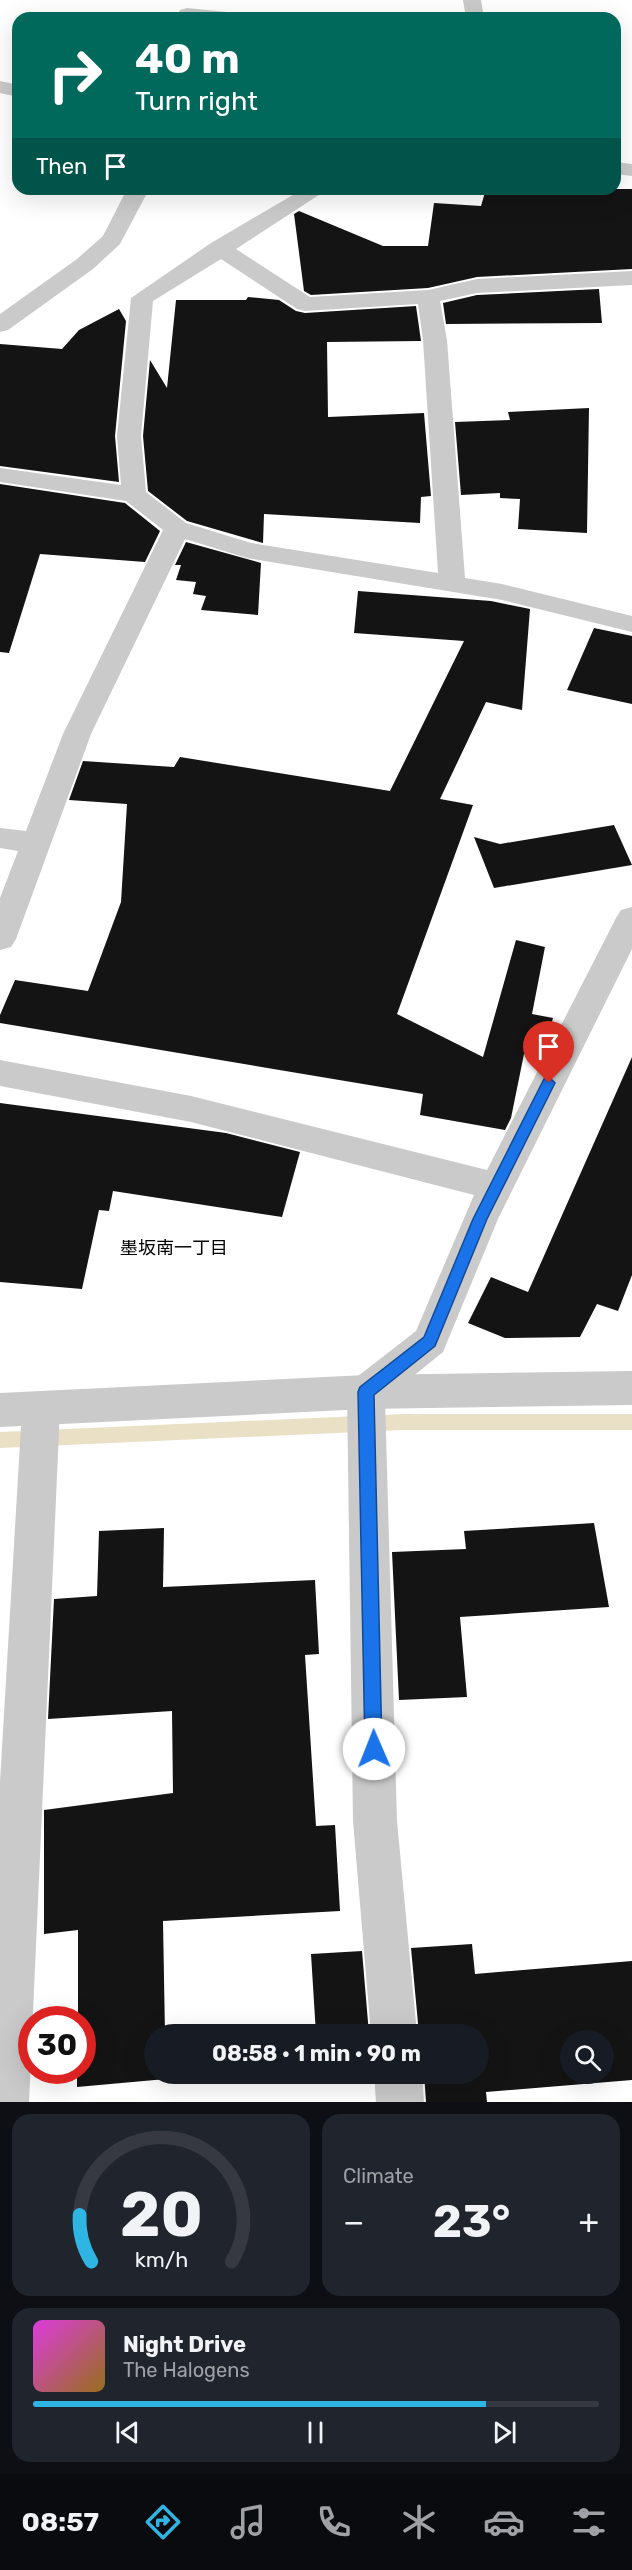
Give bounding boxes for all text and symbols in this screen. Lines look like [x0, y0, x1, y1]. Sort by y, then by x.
text: 40 m [135, 34, 240, 84]
icon: right [36, 36, 114, 114]
text: Turn right [135, 85, 258, 117]
icon: arrive [99, 150, 132, 183]
text: Then [36, 153, 87, 180]
pin [523, 1021, 574, 1083]
icon: arrive [532, 1030, 565, 1063]
district label: 墨坂南一丁目 [120, 1237, 228, 1259]
position arrow [342, 1717, 406, 1781]
speed limit sign: 30 [18, 2006, 96, 2084]
map controls [560, 2030, 614, 2084]
button: search [560, 2030, 614, 2084]
text: 08:58 · 1 min · 90 m [212, 2040, 421, 2067]
text: Climate [343, 2164, 414, 2188]
text: 20 [120, 2178, 202, 2252]
text: 23° [433, 2195, 510, 2248]
text: − [343, 2202, 364, 2241]
text: + [578, 2202, 599, 2241]
text: km/h [134, 2247, 188, 2272]
text: Night Drive [123, 2331, 246, 2358]
text: The Halogens [123, 2358, 250, 2382]
icon: previous [111, 2416, 144, 2449]
icon: pause [299, 2416, 332, 2449]
icon: next [488, 2416, 521, 2449]
icon: directions [142, 2501, 184, 2543]
icon: music [227, 2501, 269, 2543]
icon: phone [313, 2501, 355, 2543]
icon: climate [398, 2501, 440, 2543]
icon: car [483, 2501, 525, 2543]
icon: filters [568, 2501, 610, 2543]
text: 08:57 [22, 2506, 99, 2538]

